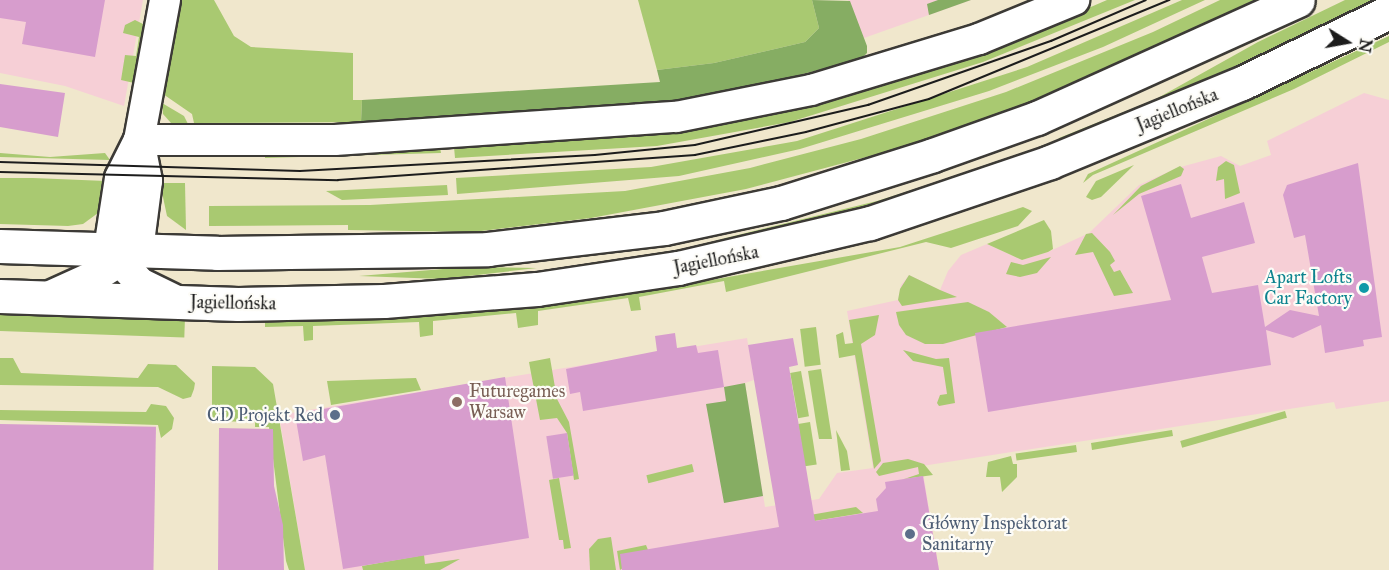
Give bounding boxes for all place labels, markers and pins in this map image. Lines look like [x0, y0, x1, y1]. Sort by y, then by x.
place label: Apart Lofts Car Factory [1264, 267, 1352, 310]
marker: Apart Lofts Car Factory [1357, 281, 1371, 295]
place label: Futuregames Warsaw [469, 381, 565, 424]
marker: Futuregames Warsaw [450, 395, 464, 409]
place label: CD Projekt Red [207, 404, 323, 426]
marker: CD Projekt Red [328, 408, 342, 422]
place label: Główny Inspektorat Sanitarny [922, 513, 1068, 556]
marker: Główny Inspektorat Sanitarny [903, 527, 917, 541]

